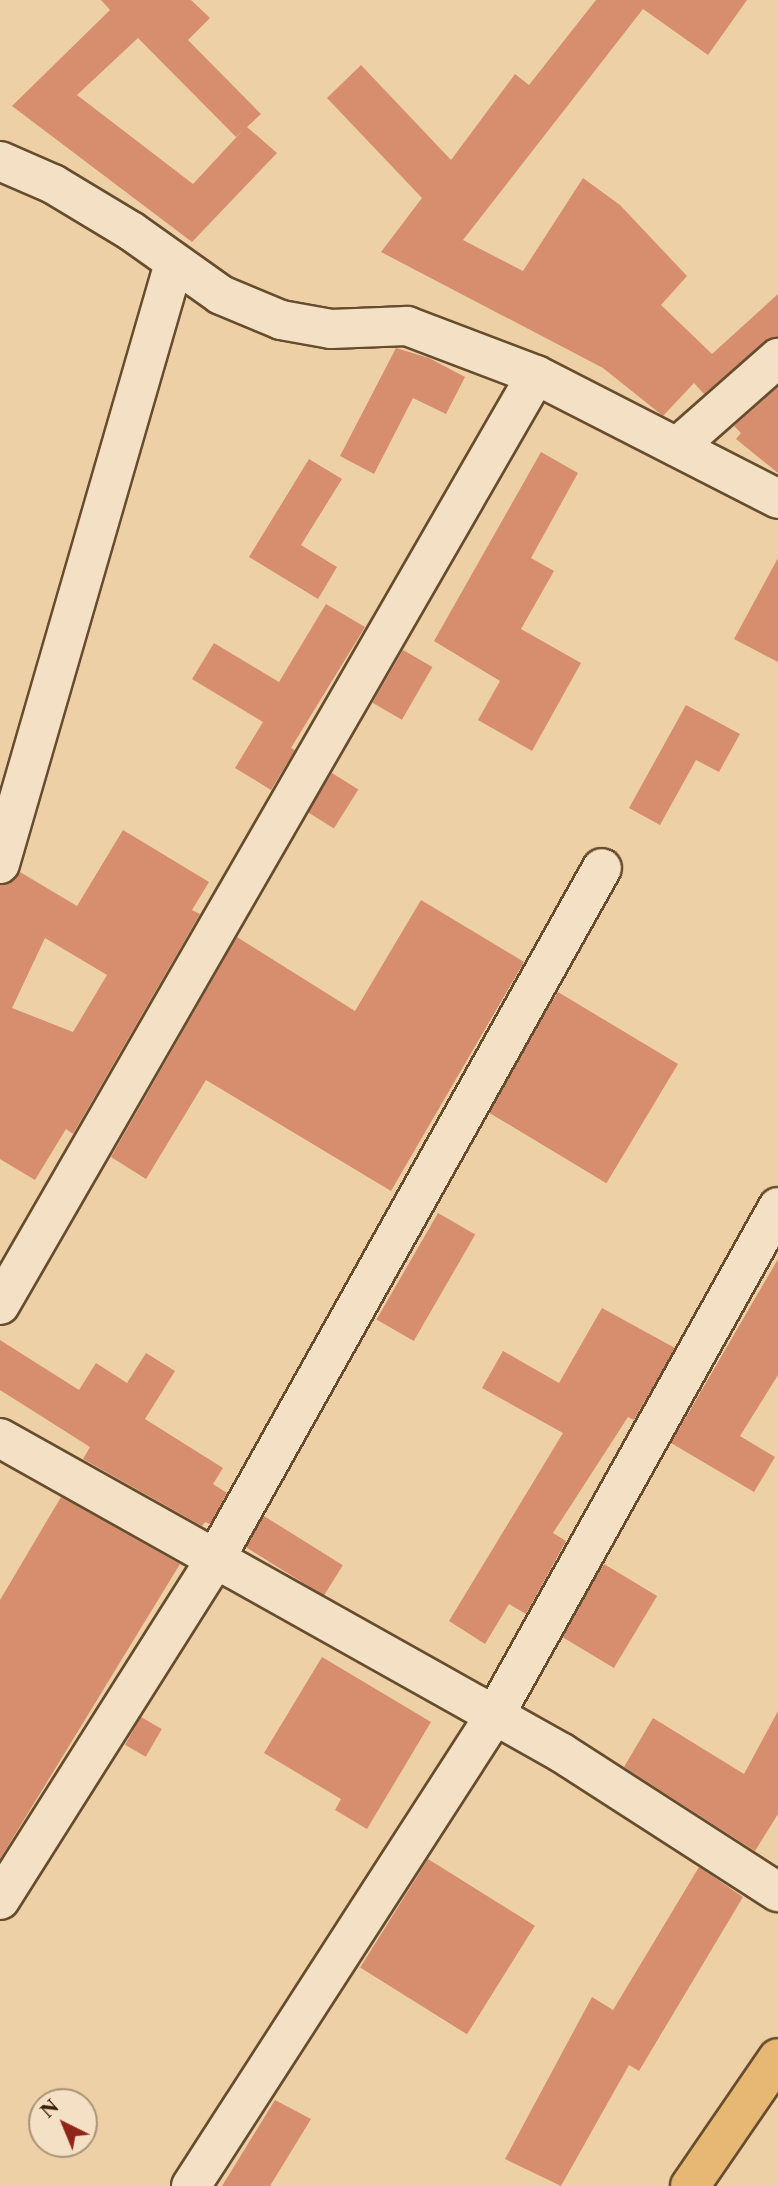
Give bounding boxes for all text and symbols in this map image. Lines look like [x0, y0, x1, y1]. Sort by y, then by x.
north arrow [28, 2088, 98, 2158]
text: N [36, 2095, 64, 2123]

